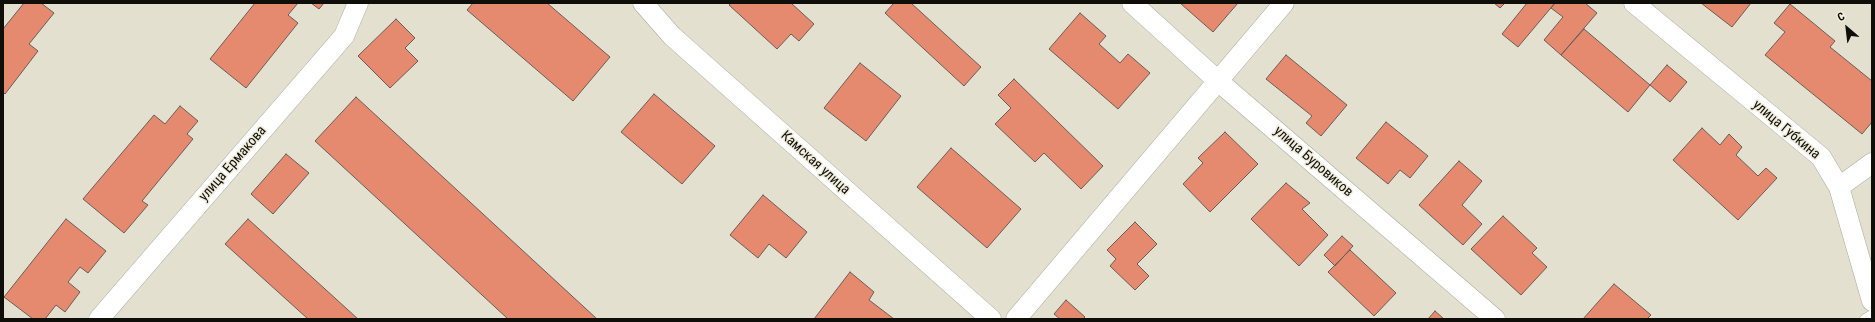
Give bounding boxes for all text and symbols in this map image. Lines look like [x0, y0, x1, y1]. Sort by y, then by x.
north arrow [1827, 8, 1867, 48]
text: С [1835, 10, 1847, 24]
street label: улица Губкина [1749, 97, 1823, 163]
street label: улица Ермакова [196, 123, 270, 205]
street label: улица Буровиков [1270, 123, 1356, 201]
street label: Камская улица [777, 128, 853, 198]

